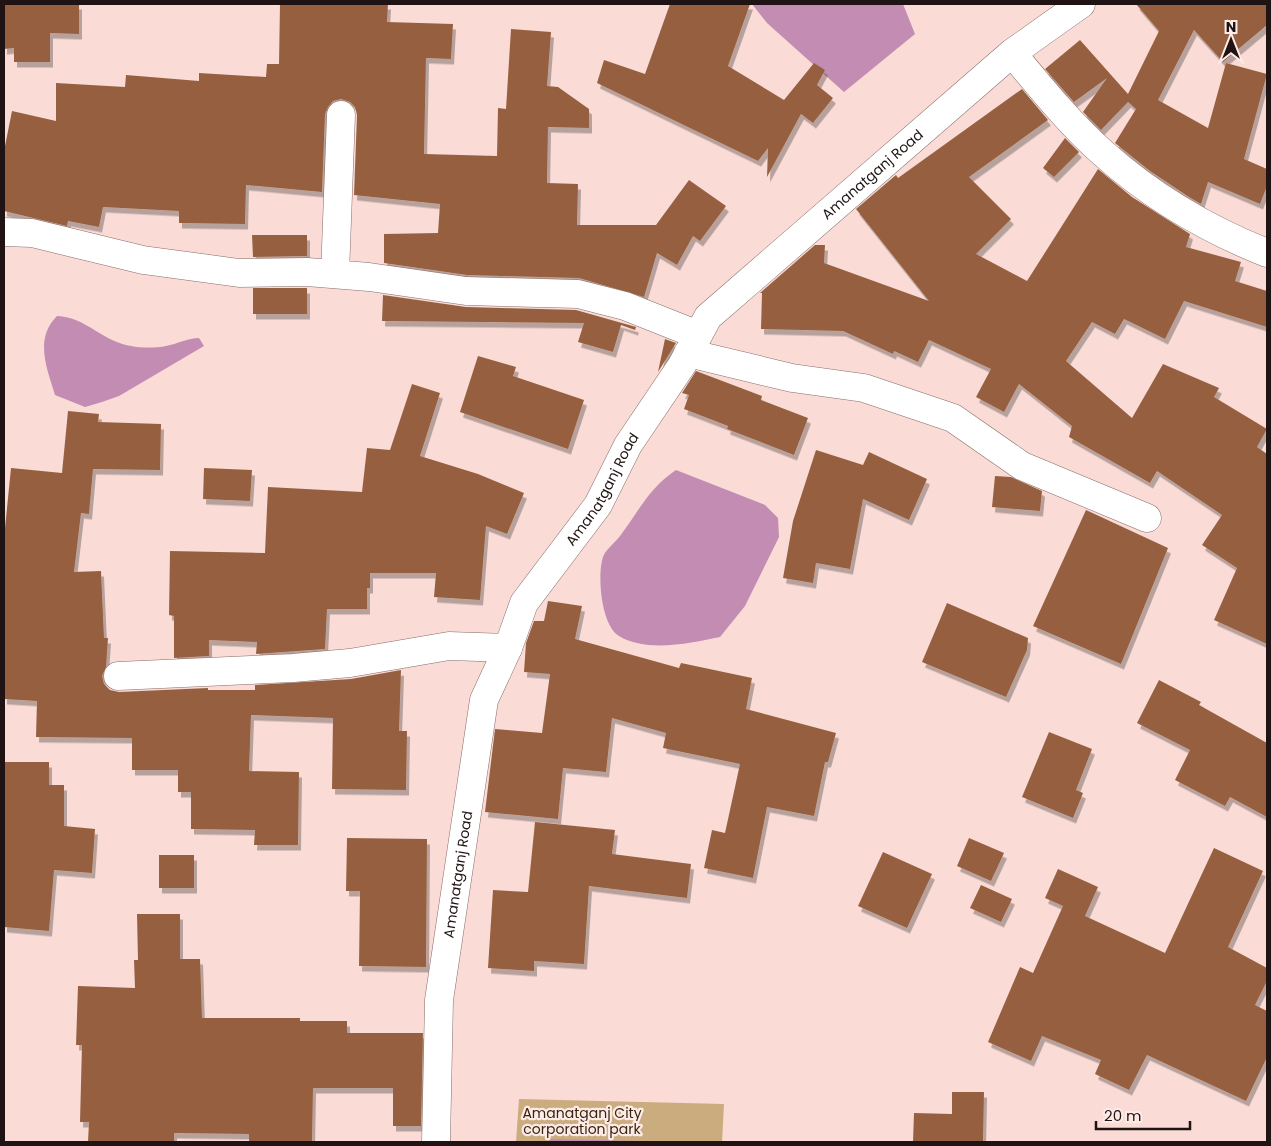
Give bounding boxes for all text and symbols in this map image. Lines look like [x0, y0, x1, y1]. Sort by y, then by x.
north arrow [1206, 15, 1256, 65]
text: N [1226, 17, 1236, 37]
street label: Amanatganj Road [817, 125, 927, 224]
street label: Amanatganj Road [561, 429, 644, 550]
street label: Amanatganj Road [438, 809, 477, 939]
scale bar [1096, 1098, 1190, 1130]
park label: Amanatganj City corporation park [522, 1103, 642, 1139]
text: 20 m [1104, 1105, 1142, 1126]

